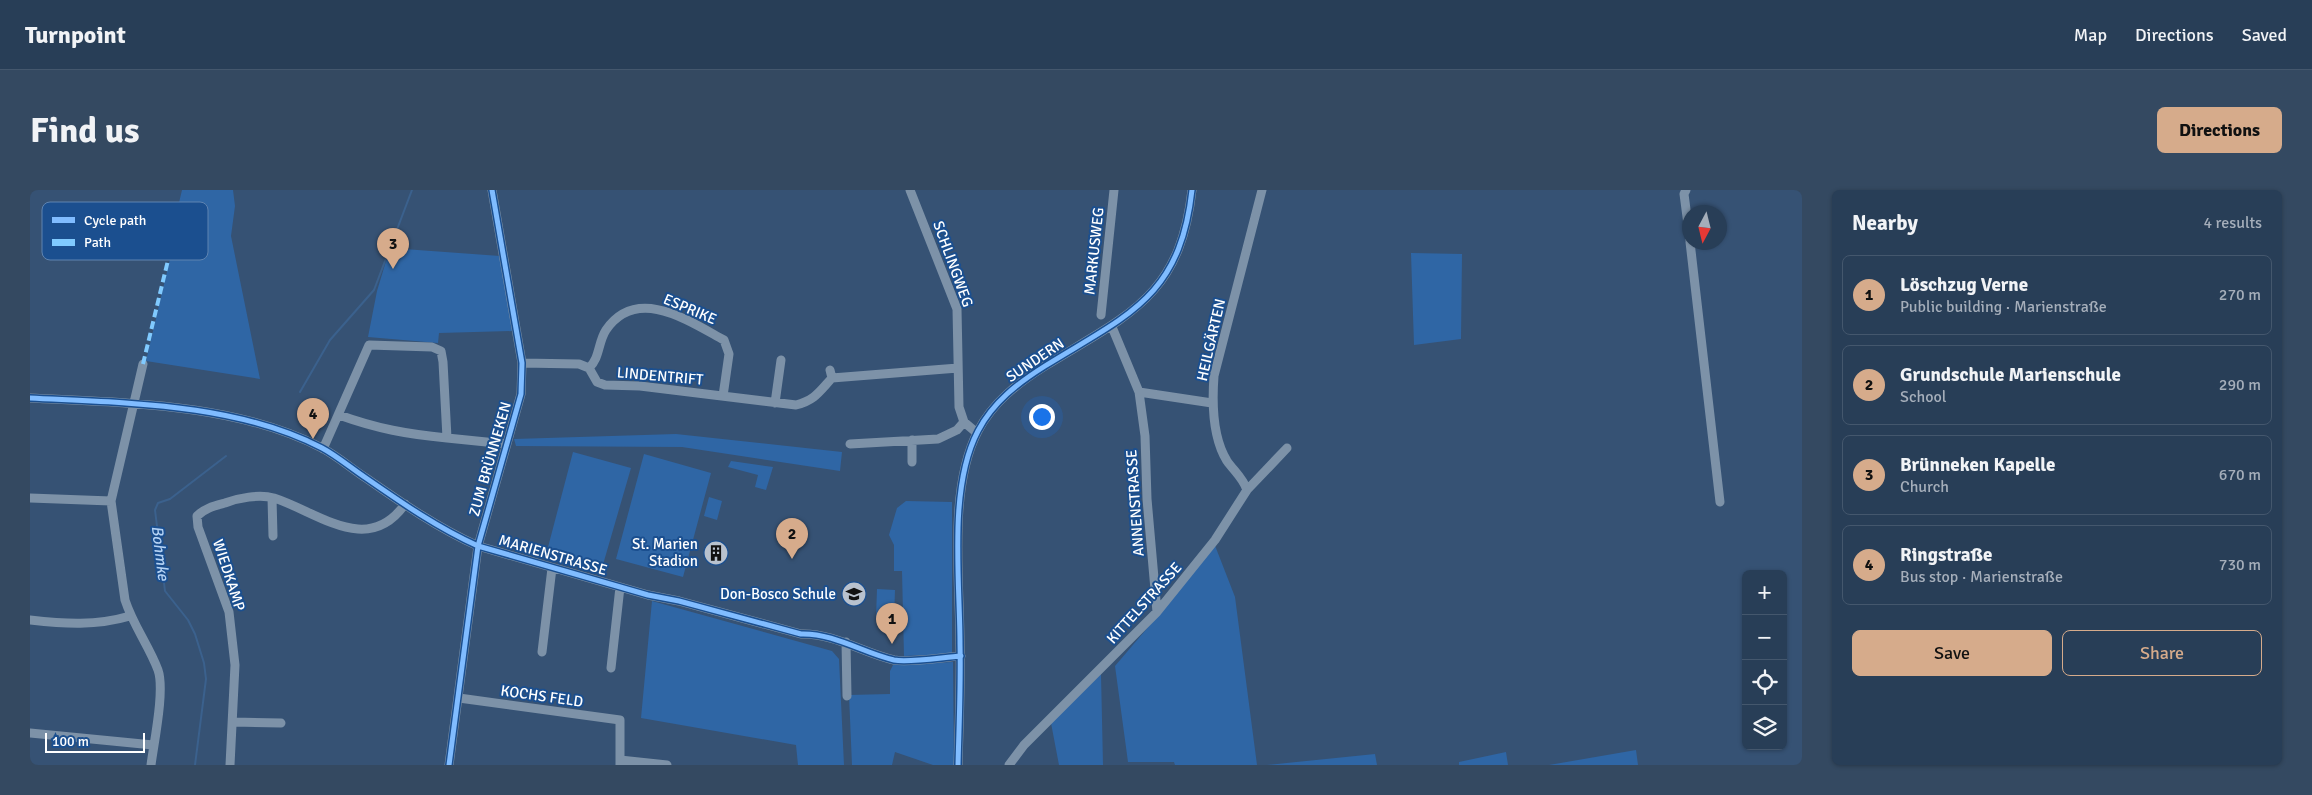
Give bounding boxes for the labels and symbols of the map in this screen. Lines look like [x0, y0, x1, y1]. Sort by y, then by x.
legend [42, 202, 208, 260]
north arrow [1682, 205, 1727, 250]
street label: MARKUSWEG [1080, 206, 1108, 296]
text: Cycle path [84, 212, 146, 229]
street label: SCHLINGWEG [929, 219, 977, 309]
pin: 3 [377, 228, 409, 269]
text: Path [84, 234, 111, 251]
street label: ESPRIKE [661, 290, 719, 328]
street label: HEILGÄRTEN [1193, 297, 1229, 383]
street label: SUNDERN [1003, 334, 1067, 386]
street label: LINDENTRIFT [616, 363, 705, 389]
pin: 4 [297, 398, 329, 439]
street label: ZUM BRÜNNEKEN [465, 400, 515, 518]
your location [1029, 404, 1055, 430]
street label: ANNENSTRASSE [1122, 449, 1148, 557]
pin: 2 [776, 518, 808, 559]
water label: Bohmke [147, 524, 173, 583]
street label: MARIENSTRASSE [497, 531, 609, 579]
place label: St. Marien Stadion [632, 535, 698, 570]
street label: WIEDKAMP [209, 537, 249, 613]
building icon: St. Marien Stadion [703, 540, 729, 566]
street label: KITTELSTRASSE [1103, 559, 1185, 647]
school or university icon: Don-Bosco Schule [841, 581, 867, 607]
place label: Don-Bosco Schule [720, 585, 836, 603]
pin: 1 [876, 603, 908, 644]
street label: KOCHS FELD [500, 681, 584, 711]
scale bar [45, 730, 145, 753]

